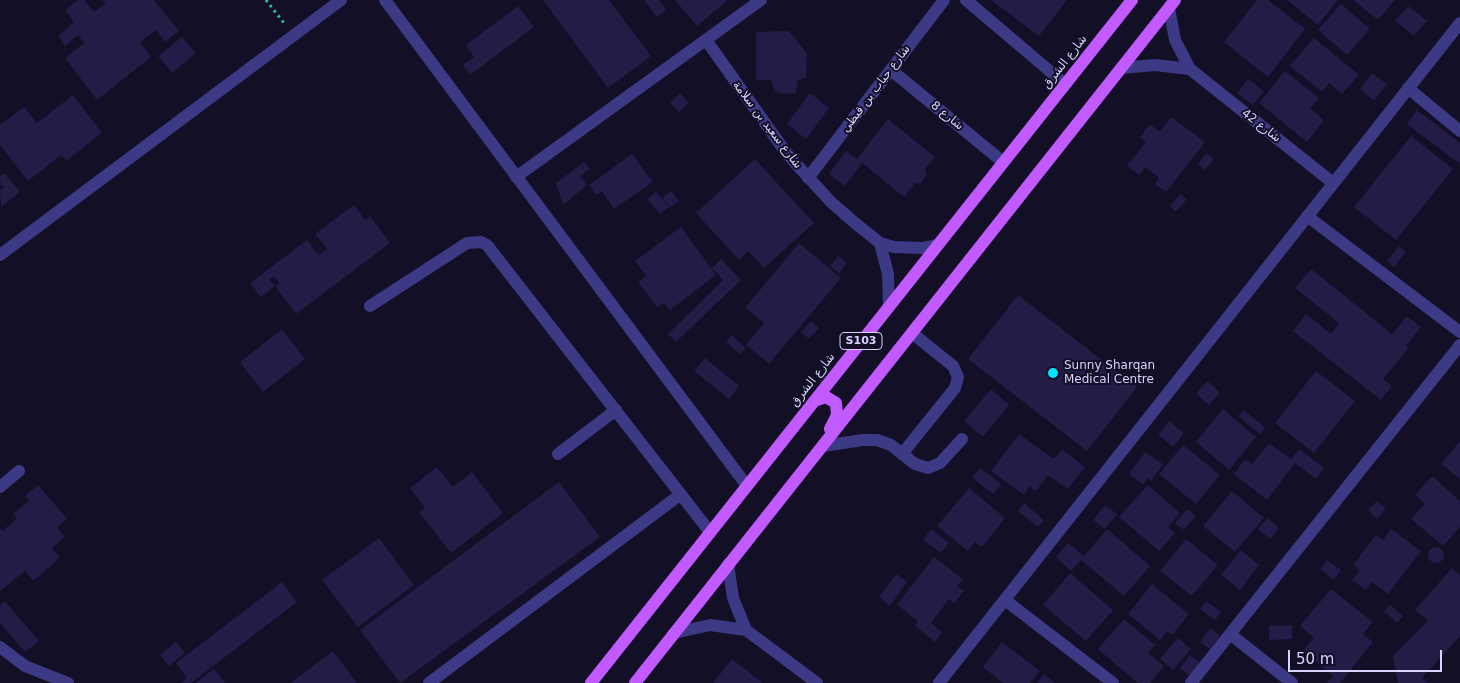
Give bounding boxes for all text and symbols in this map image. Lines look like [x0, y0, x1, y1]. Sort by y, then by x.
street label: شارع الشرق [1040, 32, 1090, 92]
street label: شارع حباب بن قيظي [838, 42, 914, 136]
street label: شارع سعيد بن سلامة [729, 78, 805, 172]
street label: شارع 8 [928, 98, 966, 134]
street label: شارع 42 [1239, 106, 1283, 146]
road number: S103 [840, 332, 882, 350]
street label: شارع الشرق [788, 350, 838, 410]
place label: Sunny Sharqan Medical Centre [1064, 359, 1155, 387]
marker: Sunny Sharqan Medical Centre [1046, 366, 1060, 380]
scale bar [1290, 640, 1444, 672]
text: 50 m [1296, 650, 1334, 668]

